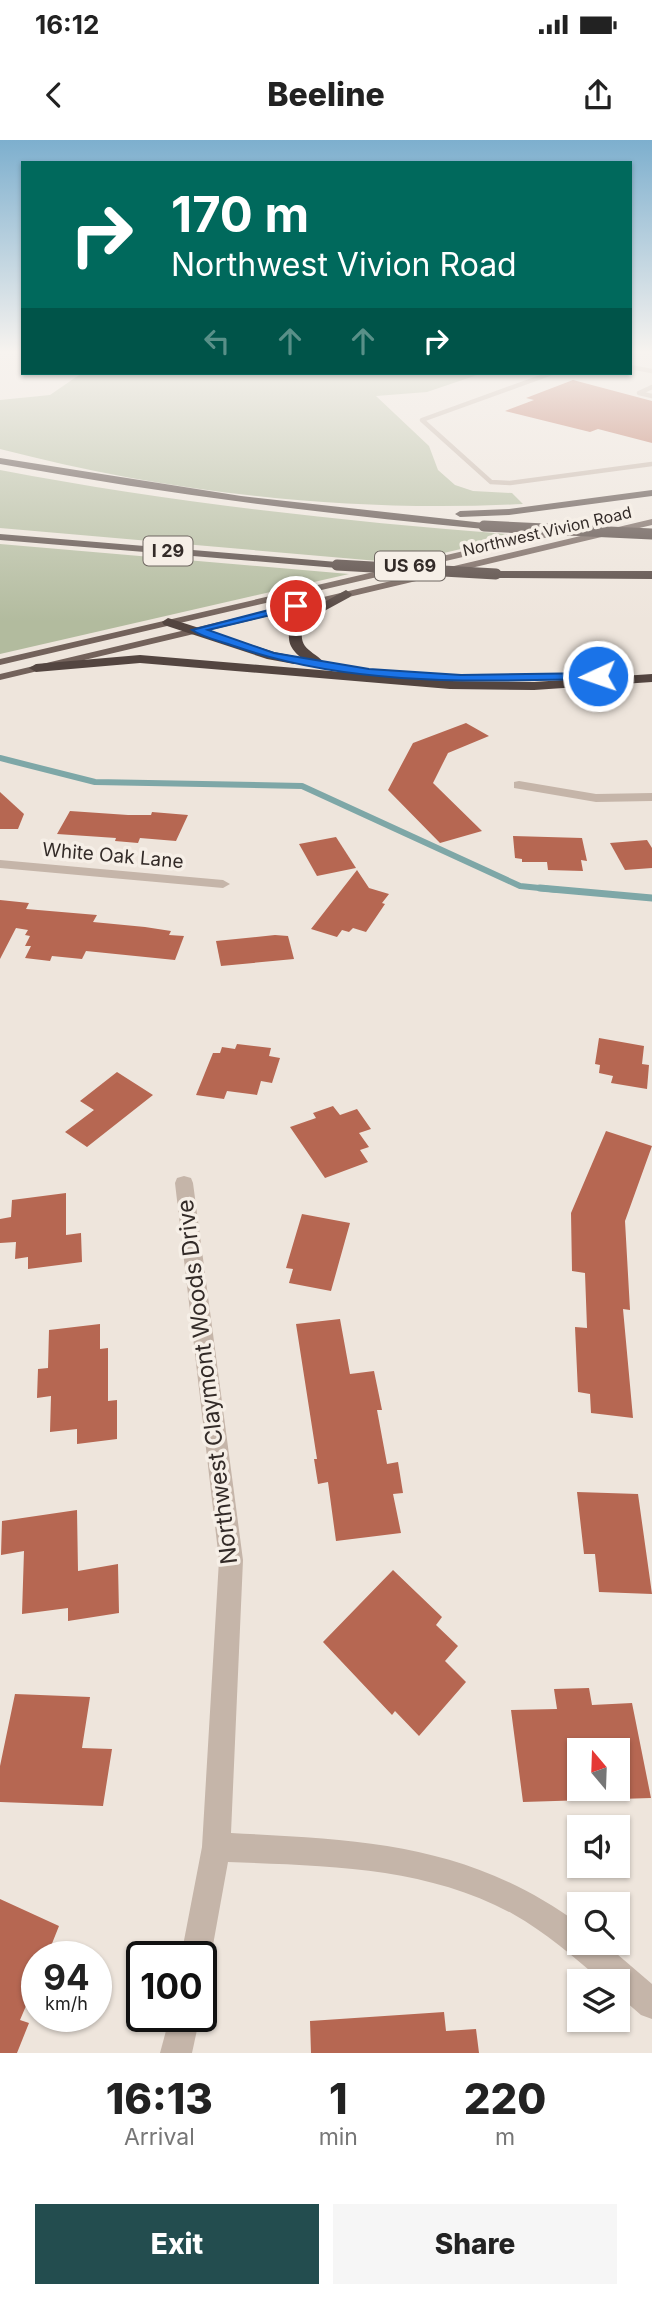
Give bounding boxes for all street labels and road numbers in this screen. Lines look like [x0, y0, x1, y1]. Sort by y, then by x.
street label: Northwest Vivion Road [461, 502, 633, 560]
road number: I 29 [144, 536, 192, 566]
road number: US 69 [375, 552, 445, 580]
street label: White Oak Lane [41, 838, 185, 873]
street label: Northwest Claymont Woods Drive [171, 1198, 243, 1566]

